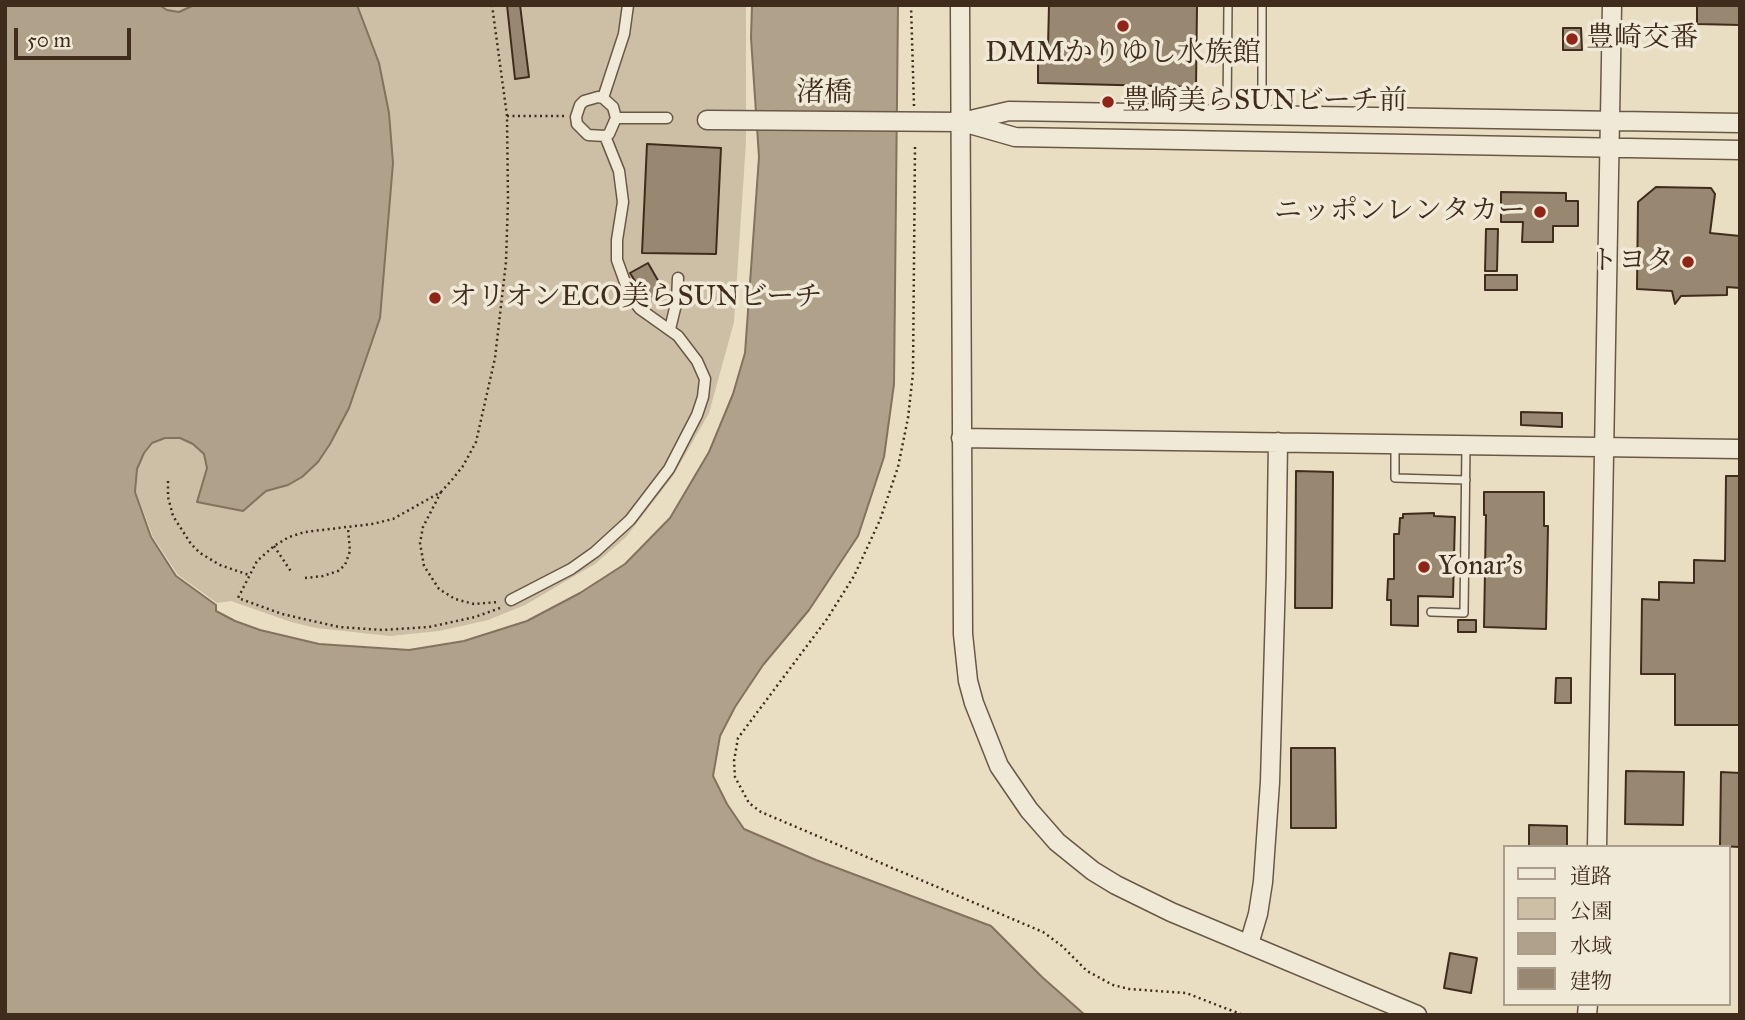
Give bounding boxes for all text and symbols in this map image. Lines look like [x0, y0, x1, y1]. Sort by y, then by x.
scale bar [18, 14, 135, 58]
marker: DMMかりゆし水族館 [1115, 18, 1131, 34]
place label: 豊崎交番 [1586, 22, 1698, 56]
text: 50 m [27, 27, 71, 53]
marker: 豊崎交番 [1564, 31, 1580, 47]
place label: DMMかりゆし水族館 [985, 37, 1261, 71]
street label: 渚橋 [796, 77, 852, 111]
place label: 豊崎美らSUNビーチ前 [1122, 85, 1407, 119]
marker: 豊崎美らSUNビーチ前 [1100, 94, 1116, 110]
place label: ニッポンレンタカー [1274, 195, 1526, 229]
marker: ニッポンレンタカー [1532, 204, 1548, 220]
place label: トヨタ [1590, 245, 1674, 279]
marker: トヨタ [1680, 254, 1696, 270]
place label: オリオンECO美らSUNビーチ [449, 281, 822, 315]
marker: オリオンECO美らSUNビーチ [427, 290, 443, 306]
place label: Yonar's [1438, 550, 1523, 584]
marker: Yonar's [1416, 559, 1432, 575]
legend [1504, 845, 1731, 1006]
text: 道路 [1570, 863, 1612, 889]
text: 公園 [1570, 898, 1612, 924]
text: 水域 [1570, 933, 1612, 959]
text: 建物 [1570, 968, 1612, 994]

